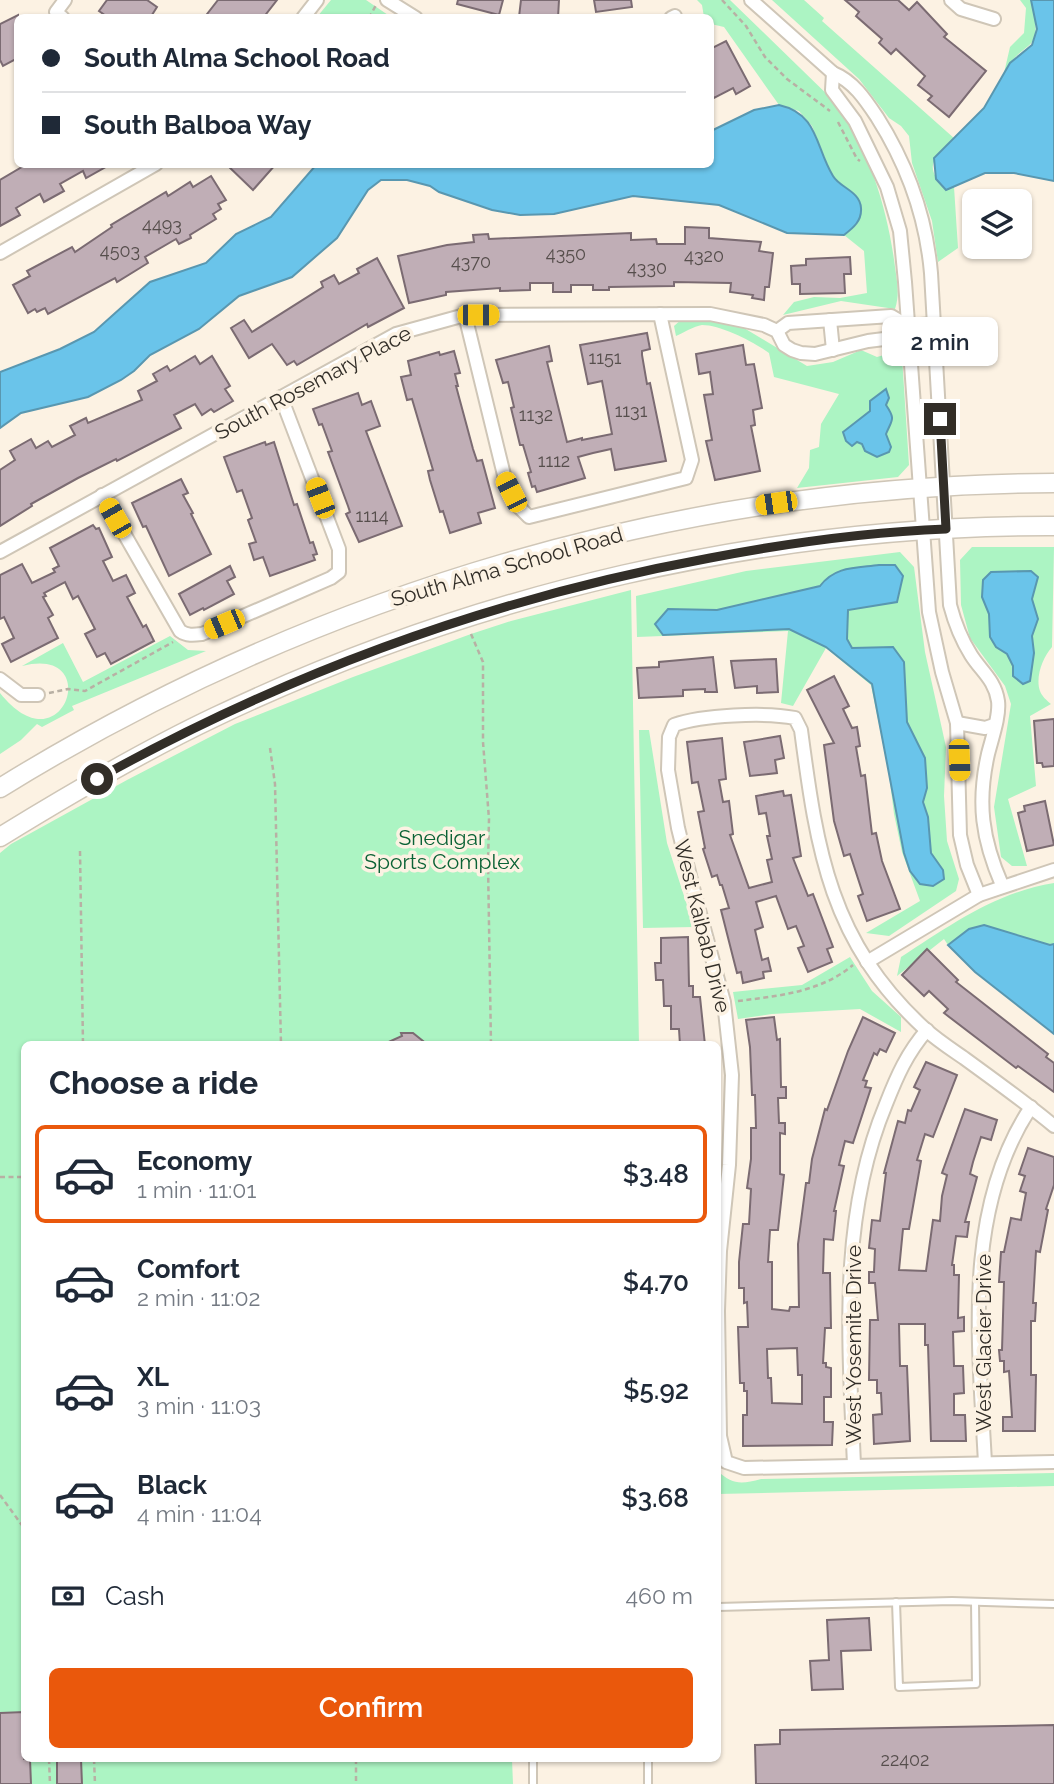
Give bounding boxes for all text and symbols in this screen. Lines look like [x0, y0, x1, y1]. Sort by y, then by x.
text: South Alma School Road [84, 43, 390, 73]
text: South Balboa Way [84, 110, 312, 140]
map controls [962, 189, 1032, 259]
button: layers [962, 189, 1032, 259]
house number: 4493 [142, 214, 182, 235]
house number: 4503 [100, 240, 140, 261]
house number: 4350 [546, 243, 586, 264]
house number: 4320 [684, 245, 724, 266]
house number: 4370 [451, 251, 491, 272]
house number: 4330 [627, 257, 667, 278]
car [458, 305, 500, 326]
callout: 2 min [882, 318, 998, 366]
street label: South Rosemary Place [210, 320, 415, 445]
text: 2 min [911, 328, 969, 355]
house number: 1151 [589, 347, 622, 368]
house number: 1131 [615, 400, 648, 421]
route end [924, 403, 956, 435]
house number: 1132 [519, 404, 553, 425]
house number: 1112 [538, 450, 570, 471]
car [493, 469, 530, 515]
car [303, 475, 338, 521]
car [754, 490, 799, 516]
car [96, 495, 135, 541]
house number: 1114 [356, 505, 389, 526]
street label: South Alma School Road [388, 521, 626, 612]
car [201, 606, 248, 642]
car [948, 739, 971, 781]
route start [81, 763, 113, 795]
park label: Snedigar Sports Complex [364, 825, 520, 874]
street label: West Kaibab Drive [669, 837, 736, 1015]
text: Choose a ride [49, 1064, 258, 1101]
icon: car [53, 1143, 116, 1206]
text: Economy [137, 1146, 252, 1176]
text: $3.48 [623, 1159, 689, 1189]
text: 1 min · 11:01 [137, 1176, 256, 1203]
street label: West Yosemite Drive [841, 1245, 866, 1445]
icon: car [53, 1251, 116, 1314]
text: Comfort [137, 1254, 240, 1284]
street label: West Glacier Drive [971, 1254, 996, 1432]
text: $4.70 [623, 1267, 689, 1297]
text: 2 min · 11:02 [137, 1284, 261, 1311]
icon: car [53, 1359, 116, 1422]
text: XL [137, 1362, 169, 1392]
text: $5.92 [623, 1375, 689, 1405]
text: 3 min · 11:03 [137, 1392, 261, 1419]
icon: car [53, 1467, 116, 1530]
text: Black [137, 1470, 207, 1500]
text: $3.68 [622, 1483, 689, 1513]
text: 4 min · 11:04 [137, 1500, 262, 1527]
icon: cash [49, 1577, 87, 1615]
text: Cash [105, 1581, 165, 1611]
text: 460 m [625, 1582, 693, 1609]
button: Confirm [49, 1668, 693, 1748]
house number: 22402 [881, 1749, 929, 1770]

